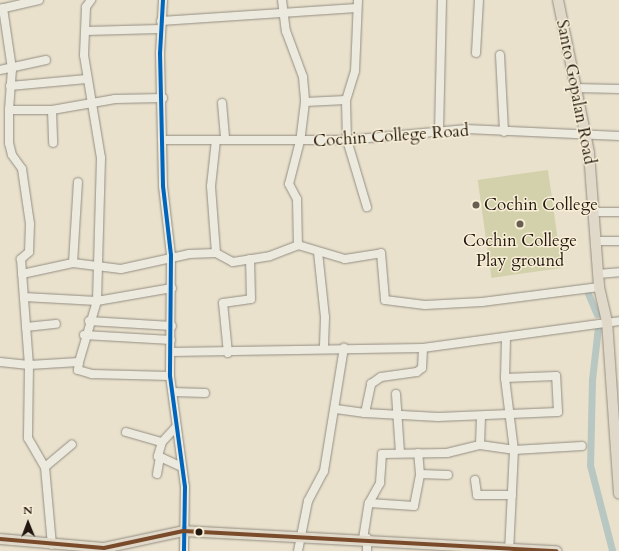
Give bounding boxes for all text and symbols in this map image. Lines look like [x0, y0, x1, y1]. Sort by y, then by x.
street label: Santo Gopalan Road [552, 18, 600, 166]
street label: Cochin College Road [312, 120, 470, 152]
place label: Cochin College [484, 195, 598, 215]
marker: Cochin College [471, 200, 481, 210]
marker: Cochin College Play ground [515, 219, 525, 229]
place label: Cochin College Play ground [463, 231, 577, 271]
north arrow [8, 503, 48, 543]
text: N [23, 503, 33, 518]
unlabelled marker [194, 527, 204, 537]

